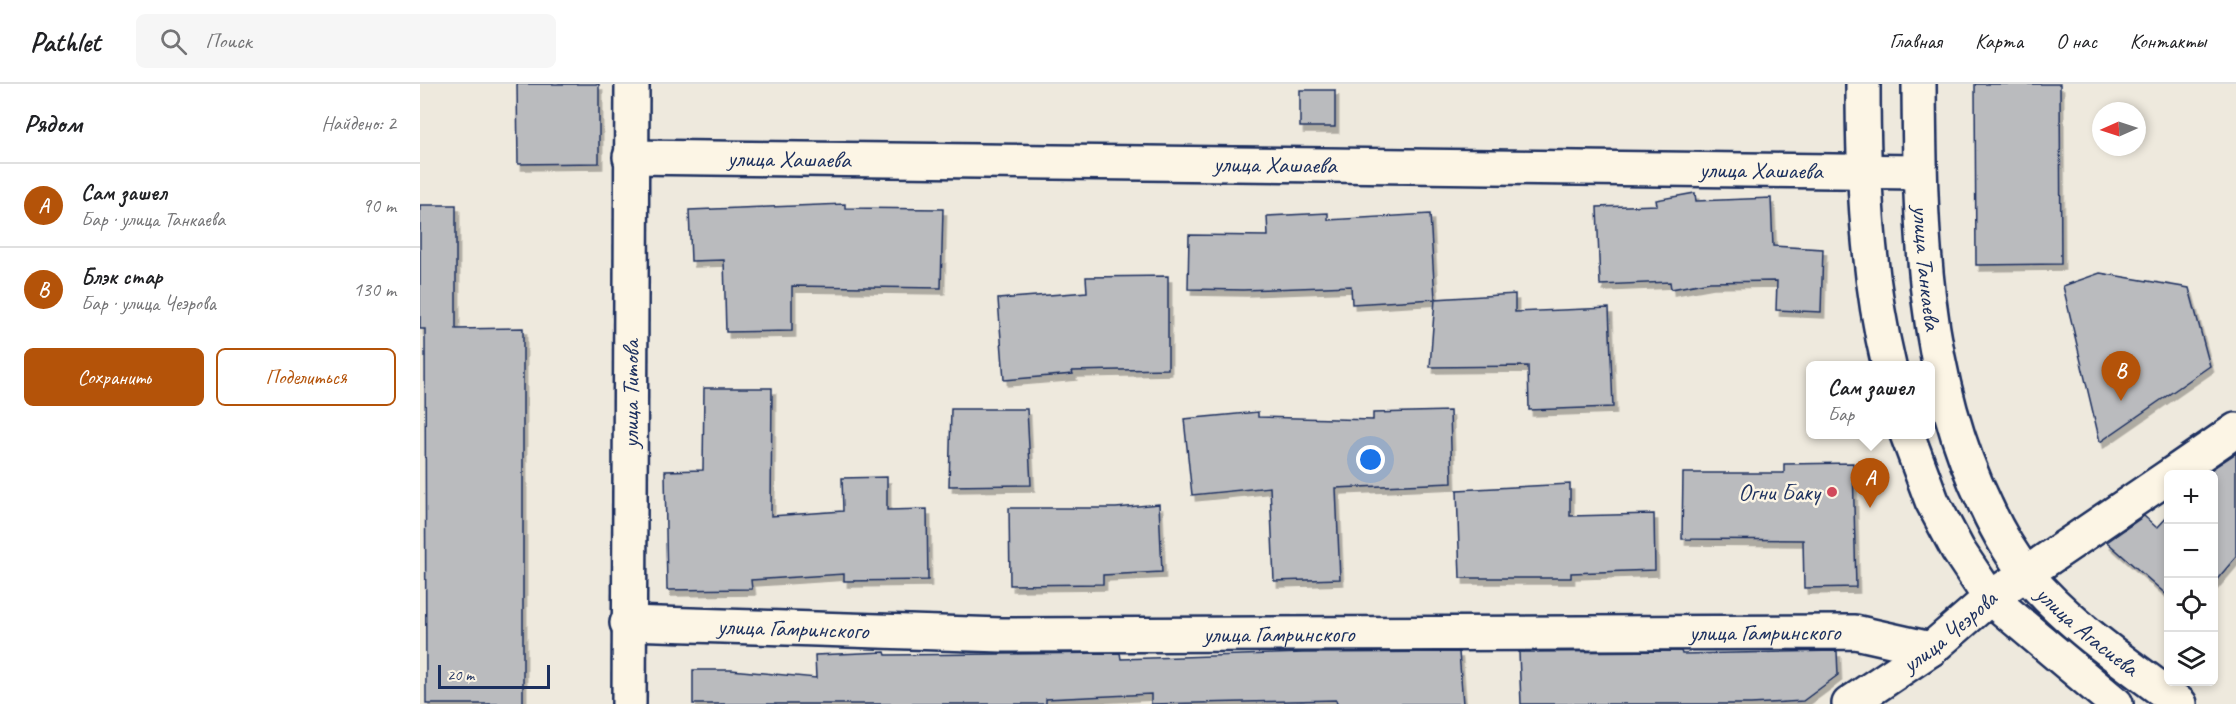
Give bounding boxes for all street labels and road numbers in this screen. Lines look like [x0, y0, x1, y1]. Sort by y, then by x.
street label: улица Хашаева [725, 143, 852, 175]
street label: улица Хашаева [1211, 149, 1338, 180]
street label: улица Хашаева [1697, 154, 1824, 186]
street label: улица Танкаева [1906, 203, 1948, 334]
street label: улица Титова [615, 338, 646, 450]
street label: улица Агасиева [2028, 578, 2146, 684]
street label: улица Чеэрова [1895, 583, 2004, 680]
street label: улица Гамринского [715, 611, 871, 646]
street label: улица Гамринского [1687, 617, 1842, 648]
street label: улица Гамринского [1201, 619, 1356, 649]

